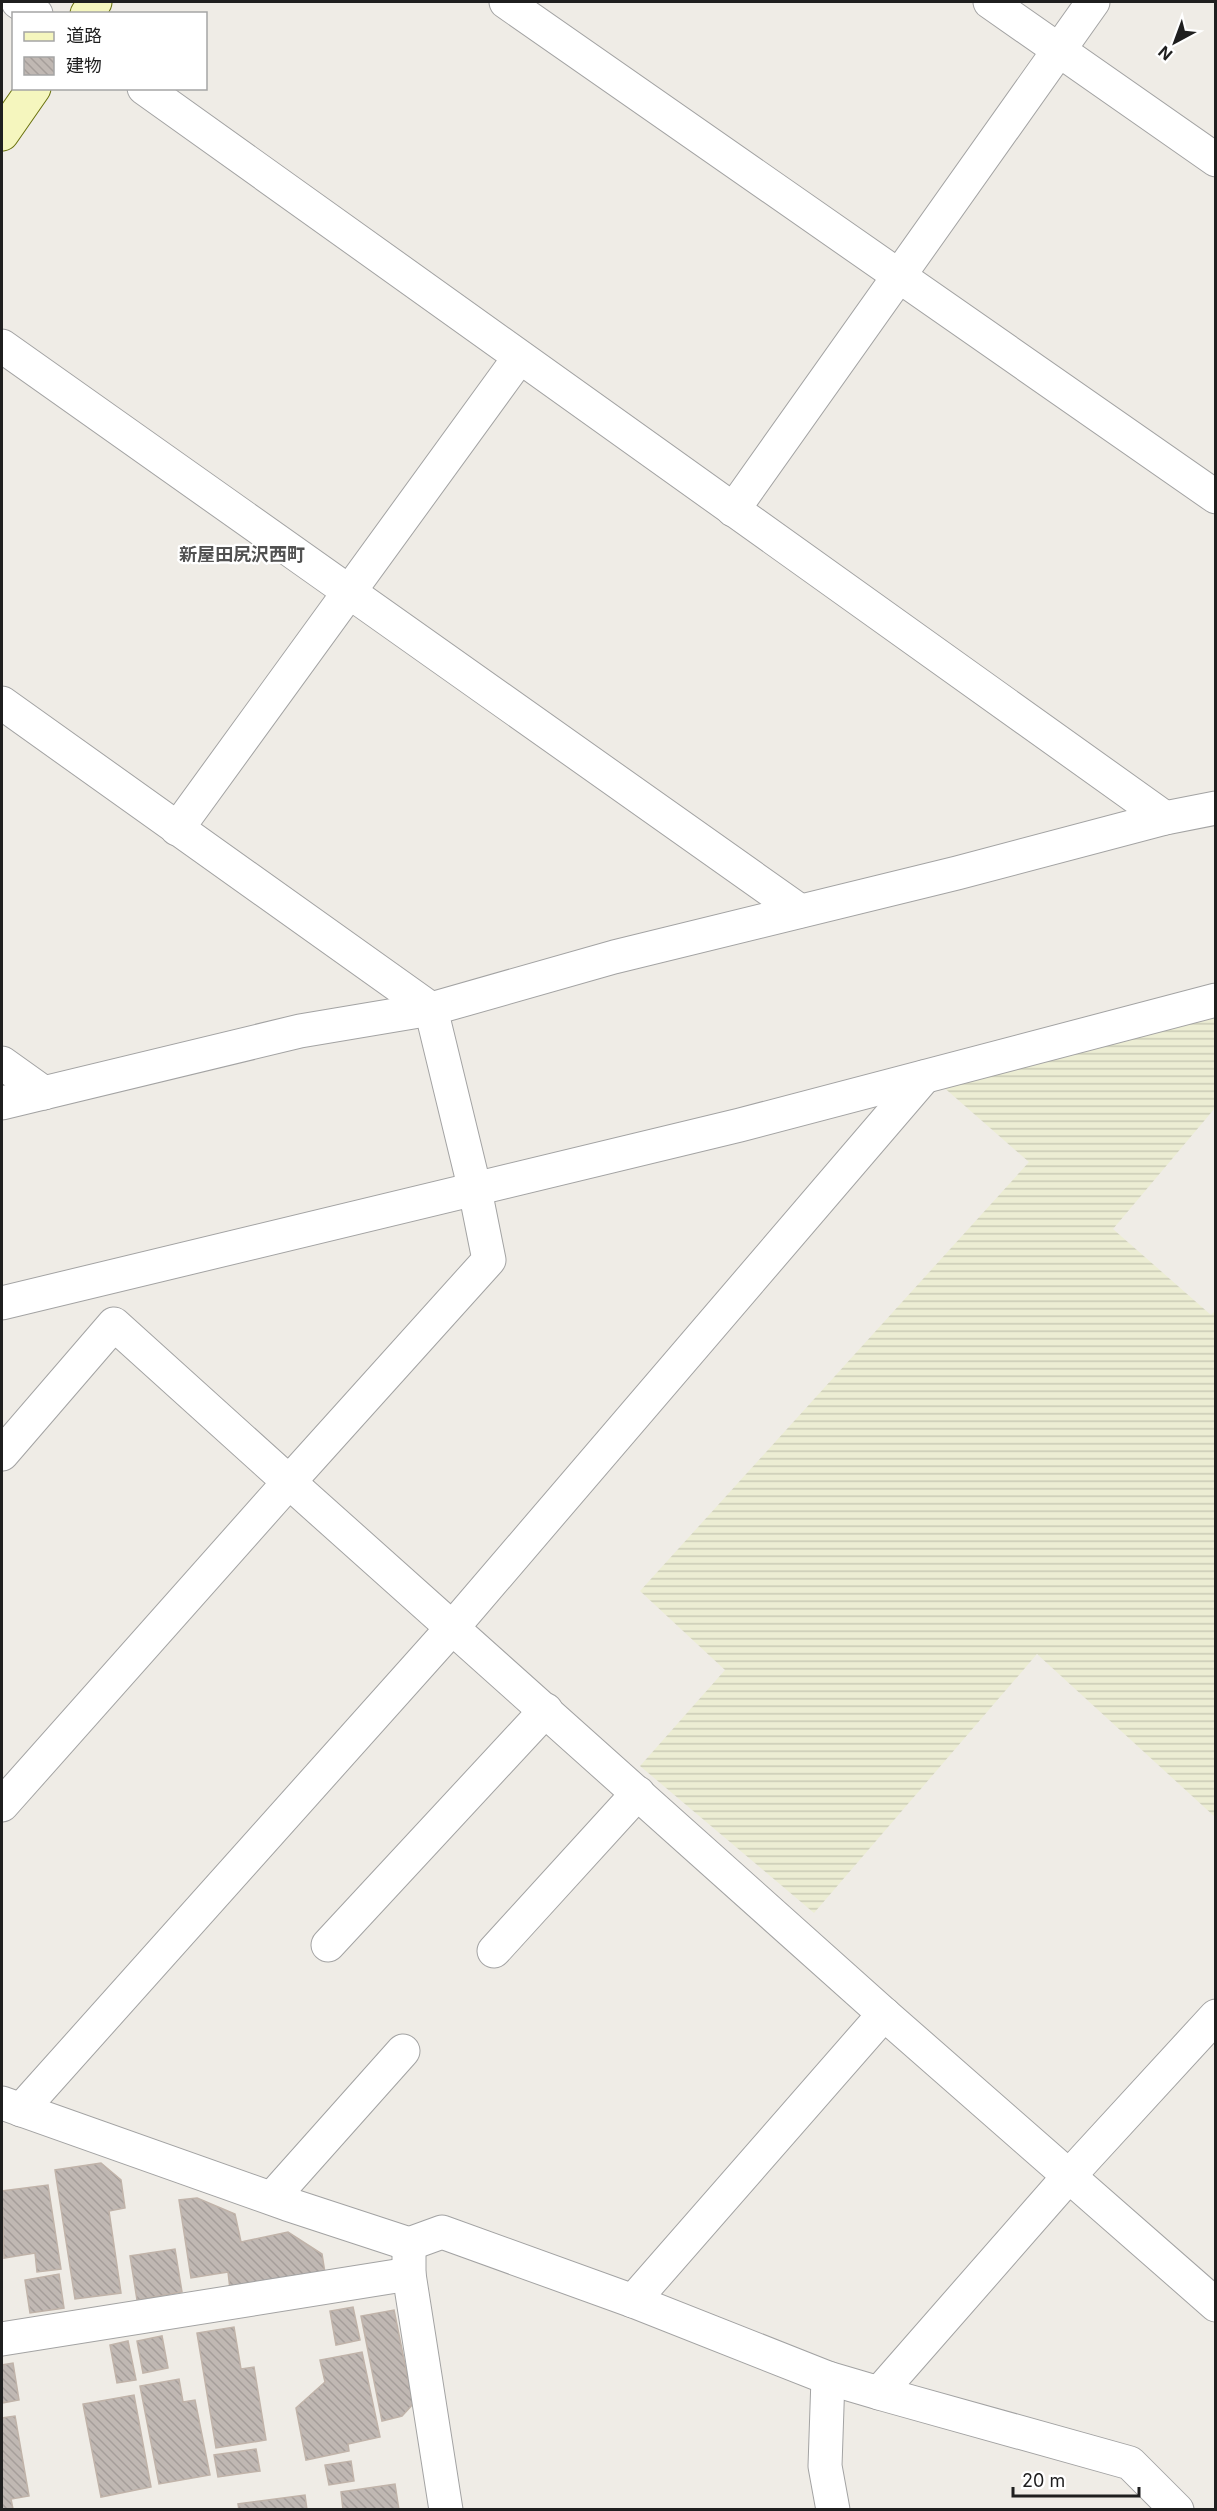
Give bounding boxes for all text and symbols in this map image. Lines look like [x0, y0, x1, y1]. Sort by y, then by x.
legend [12, 12, 207, 90]
north arrow [1145, 12, 1205, 72]
text: 道路 [66, 25, 102, 46]
text: N [1154, 42, 1176, 65]
text: 建物 [66, 55, 102, 76]
district label: 新屋田尻沢西町 [179, 544, 305, 565]
scale bar [1013, 2460, 1139, 2498]
text: 20 m [1022, 2470, 1065, 2491]

